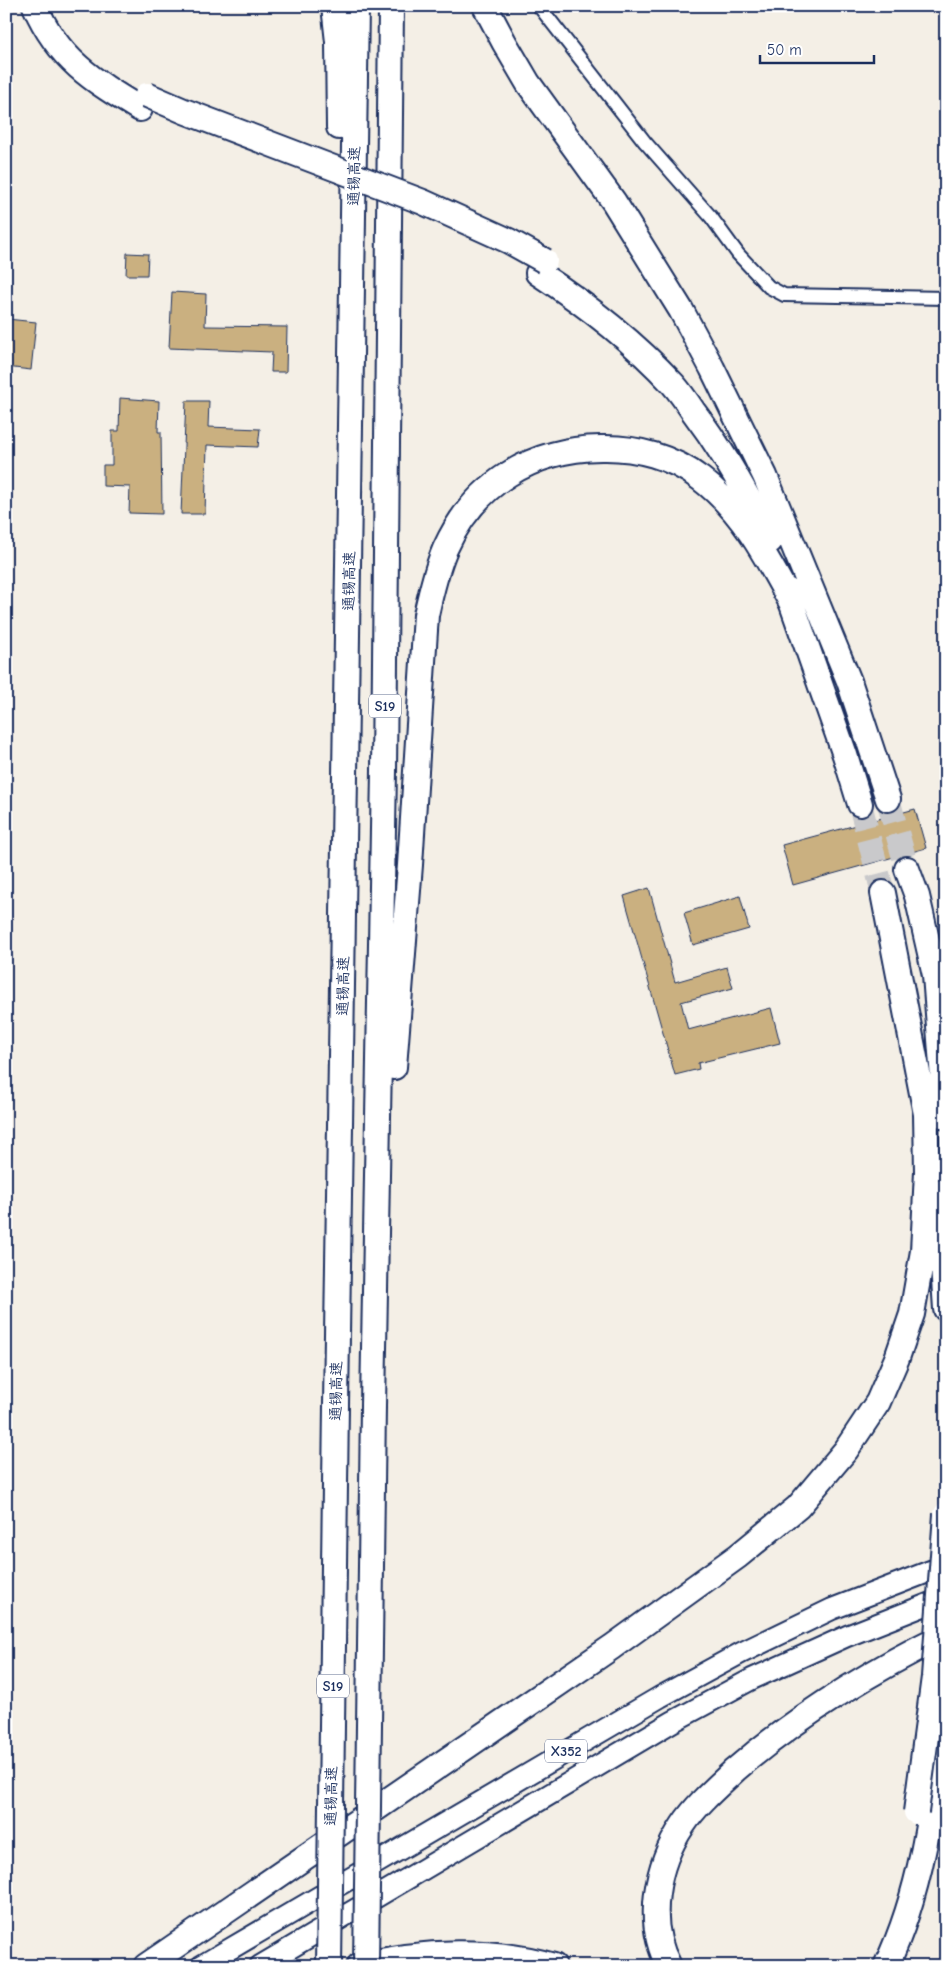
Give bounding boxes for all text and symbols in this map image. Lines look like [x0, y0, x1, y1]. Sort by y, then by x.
scale bar [760, 32, 873, 64]
text: 50 m [767, 41, 802, 59]
street label: 通锡高速 [344, 146, 364, 206]
street label: 通锡高速 [339, 551, 359, 611]
road number: S19 [369, 694, 401, 718]
street label: 通锡高速 [333, 956, 353, 1016]
street label: 通锡高速 [326, 1361, 346, 1421]
road number: S19 [317, 1674, 349, 1698]
road number: X352 [545, 1740, 587, 1762]
street label: 通锡高速 [321, 1766, 341, 1826]

